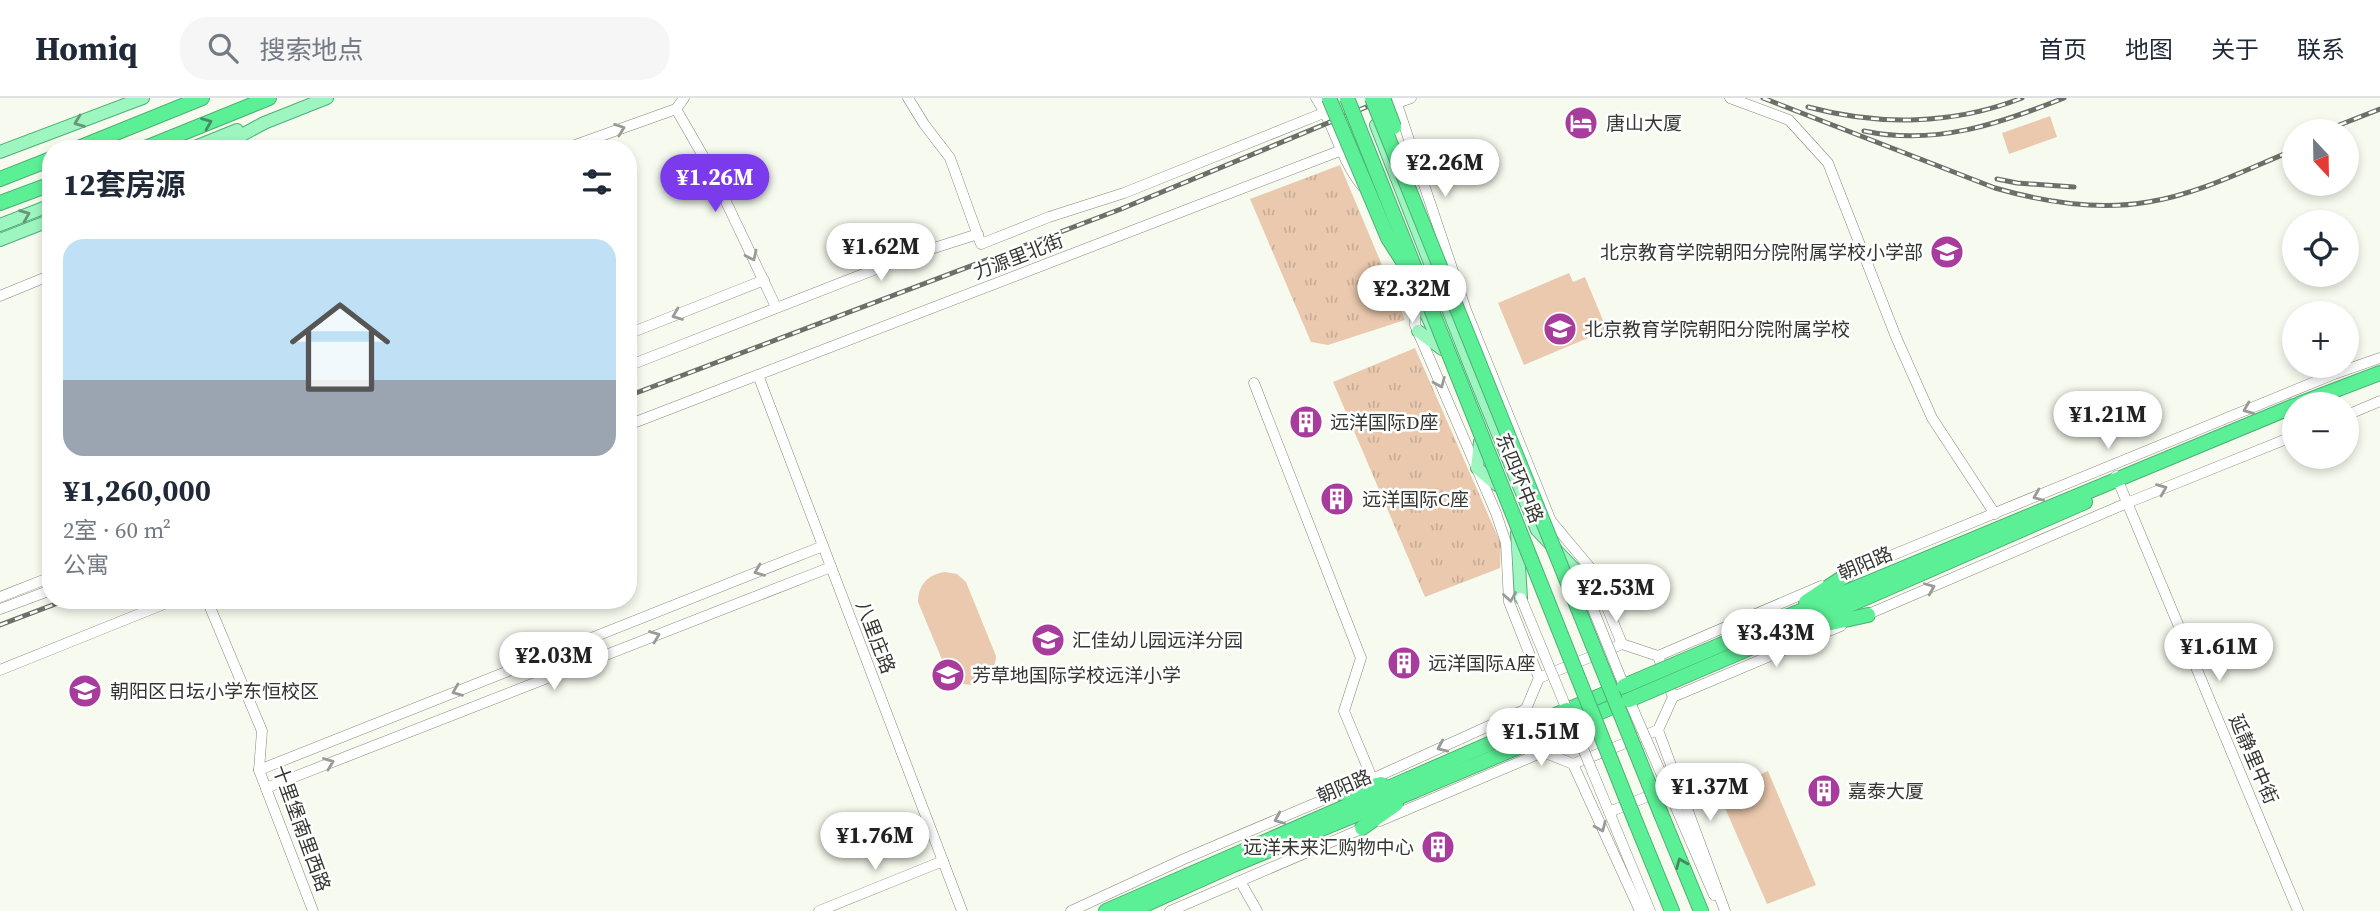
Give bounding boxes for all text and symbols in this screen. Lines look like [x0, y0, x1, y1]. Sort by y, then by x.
search box [180, 17, 670, 80]
text: Homiq [35, 26, 138, 71]
icon: search [204, 29, 242, 67]
text: 搜索地点 [260, 32, 364, 68]
text: 首页 [2039, 33, 2087, 66]
text: 地图 [2125, 33, 2173, 66]
text: 关于 [2211, 33, 2259, 66]
text: 联系 [2297, 33, 2345, 66]
hotel icon: 唐山大厦 [1562, 104, 1600, 142]
place label: 唐山大厦 [1606, 110, 1682, 136]
one-way arrow [74, 114, 86, 128]
one-way arrow [200, 117, 213, 131]
north arrow [2282, 119, 2359, 196]
map controls [2282, 119, 2359, 469]
one-way arrow [613, 123, 625, 137]
pin: ¥2.26M [1388, 140, 1502, 199]
text: ¥2.26M [1406, 146, 1484, 178]
pin: ¥1.26M [658, 155, 772, 214]
text: ¥1.26M [676, 161, 754, 193]
icon: filters [578, 163, 616, 201]
text: 12套房源 [63, 164, 186, 205]
one-way arrow [18, 209, 31, 223]
button: locate [2282, 210, 2359, 287]
pin: ¥1.62M [824, 223, 938, 283]
street label: 力源里北街 [969, 227, 1067, 285]
text: ¥1.62M [842, 230, 920, 262]
school or university icon: 北京教育学院朝阳分院附属学校小学部 [1928, 233, 1966, 271]
place label: 北京教育学院朝阳分院附属学校小学部 [1600, 239, 1923, 265]
one-way arrow [744, 249, 758, 261]
pin: ¥2.32M [1355, 266, 1469, 325]
text: ¥2.32M [1373, 272, 1451, 304]
icon: home [277, 284, 403, 410]
button: + [2282, 301, 2359, 378]
one-way arrow [672, 306, 684, 320]
school or university icon: 北京教育学院朝阳分院附属学校 [1541, 310, 1579, 348]
place label: 北京教育学院朝阳分院附属学校 [1584, 316, 1850, 342]
one-way arrow [1432, 376, 1446, 388]
pin: ¥1.21M [2051, 392, 2165, 451]
button: − [2282, 392, 2359, 469]
text: ¥1.21M [2069, 398, 2147, 430]
one-way arrow [2243, 401, 2255, 415]
building icon: 远洋国际D座 [1287, 403, 1325, 441]
place label: 远洋国际D座 [1330, 409, 1439, 435]
street label: 东四环中路 [1490, 429, 1550, 527]
text: ¥1,260,000 [63, 470, 211, 511]
building icon: 远洋国际C座 [1318, 480, 1356, 518]
one-way arrow [2156, 483, 2168, 497]
place label: 远洋国际C座 [1362, 486, 1469, 512]
one-way arrow [2032, 488, 2045, 502]
text: 2室 · 60 m² [63, 514, 171, 546]
street label: 朝阳路 [1834, 540, 1896, 586]
text: 公寓 [63, 549, 109, 581]
one-way arrow [754, 563, 766, 577]
pin: ¥2.53M [1559, 564, 1673, 624]
text: ¥2.53M [1577, 571, 1655, 603]
one-way arrow [1923, 582, 1936, 596]
one-way arrow [1502, 591, 1517, 603]
street label: 八里庄路 [850, 597, 902, 677]
pin: ¥3.43M [1719, 610, 1833, 669]
text: ¥3.43M [1737, 616, 1815, 648]
school or university icon: 汇佳幼儿园远洋分园 [1029, 621, 1067, 659]
pin: ¥1.61M [2162, 624, 2276, 683]
place label: 汇佳幼儿园远洋分园 [1072, 627, 1243, 653]
one-way arrow [649, 630, 661, 644]
text: ¥1.61M [2180, 630, 2258, 662]
pin: ¥2.03M [497, 632, 611, 692]
text: ¥2.03M [515, 639, 593, 671]
building icon: 远洋国际A座 [1385, 644, 1423, 682]
place label: 远洋国际A座 [1428, 650, 1536, 676]
school or university icon: 芳草地国际学校远洋小学 [929, 656, 967, 694]
place label: 芳草地国际学校远洋小学 [972, 662, 1181, 688]
school or university icon: 朝阳区日坛小学东恒校区 [66, 672, 104, 710]
place label: 朝阳区日坛小学东恒校区 [110, 678, 319, 704]
one-way arrow [451, 683, 463, 697]
pin: ¥1.51M [1484, 708, 1598, 768]
street label: 延静里中街 [2223, 710, 2285, 808]
text: ¥1.51M [1502, 715, 1580, 747]
one-way arrow [1437, 739, 1449, 753]
one-way arrow [323, 757, 335, 771]
street label: 十里堡南里西路 [267, 761, 337, 895]
street label: 朝阳路 [1313, 763, 1375, 809]
pin: ¥1.37M [1653, 764, 1767, 823]
text: ¥1.37M [1671, 770, 1749, 802]
building icon: 嘉泰大厦 [1805, 772, 1843, 810]
place label: 嘉泰大厦 [1848, 778, 1924, 804]
one-way arrow [1273, 811, 1286, 825]
pin: ¥1.76M [818, 812, 932, 872]
text: ¥1.76M [836, 819, 914, 851]
one-way arrow [1593, 820, 1607, 832]
building icon: 远洋未来汇购物中心 [1419, 828, 1457, 866]
place label: 远洋未来汇购物中心 [1243, 834, 1414, 860]
one-way arrow [1675, 857, 1689, 870]

